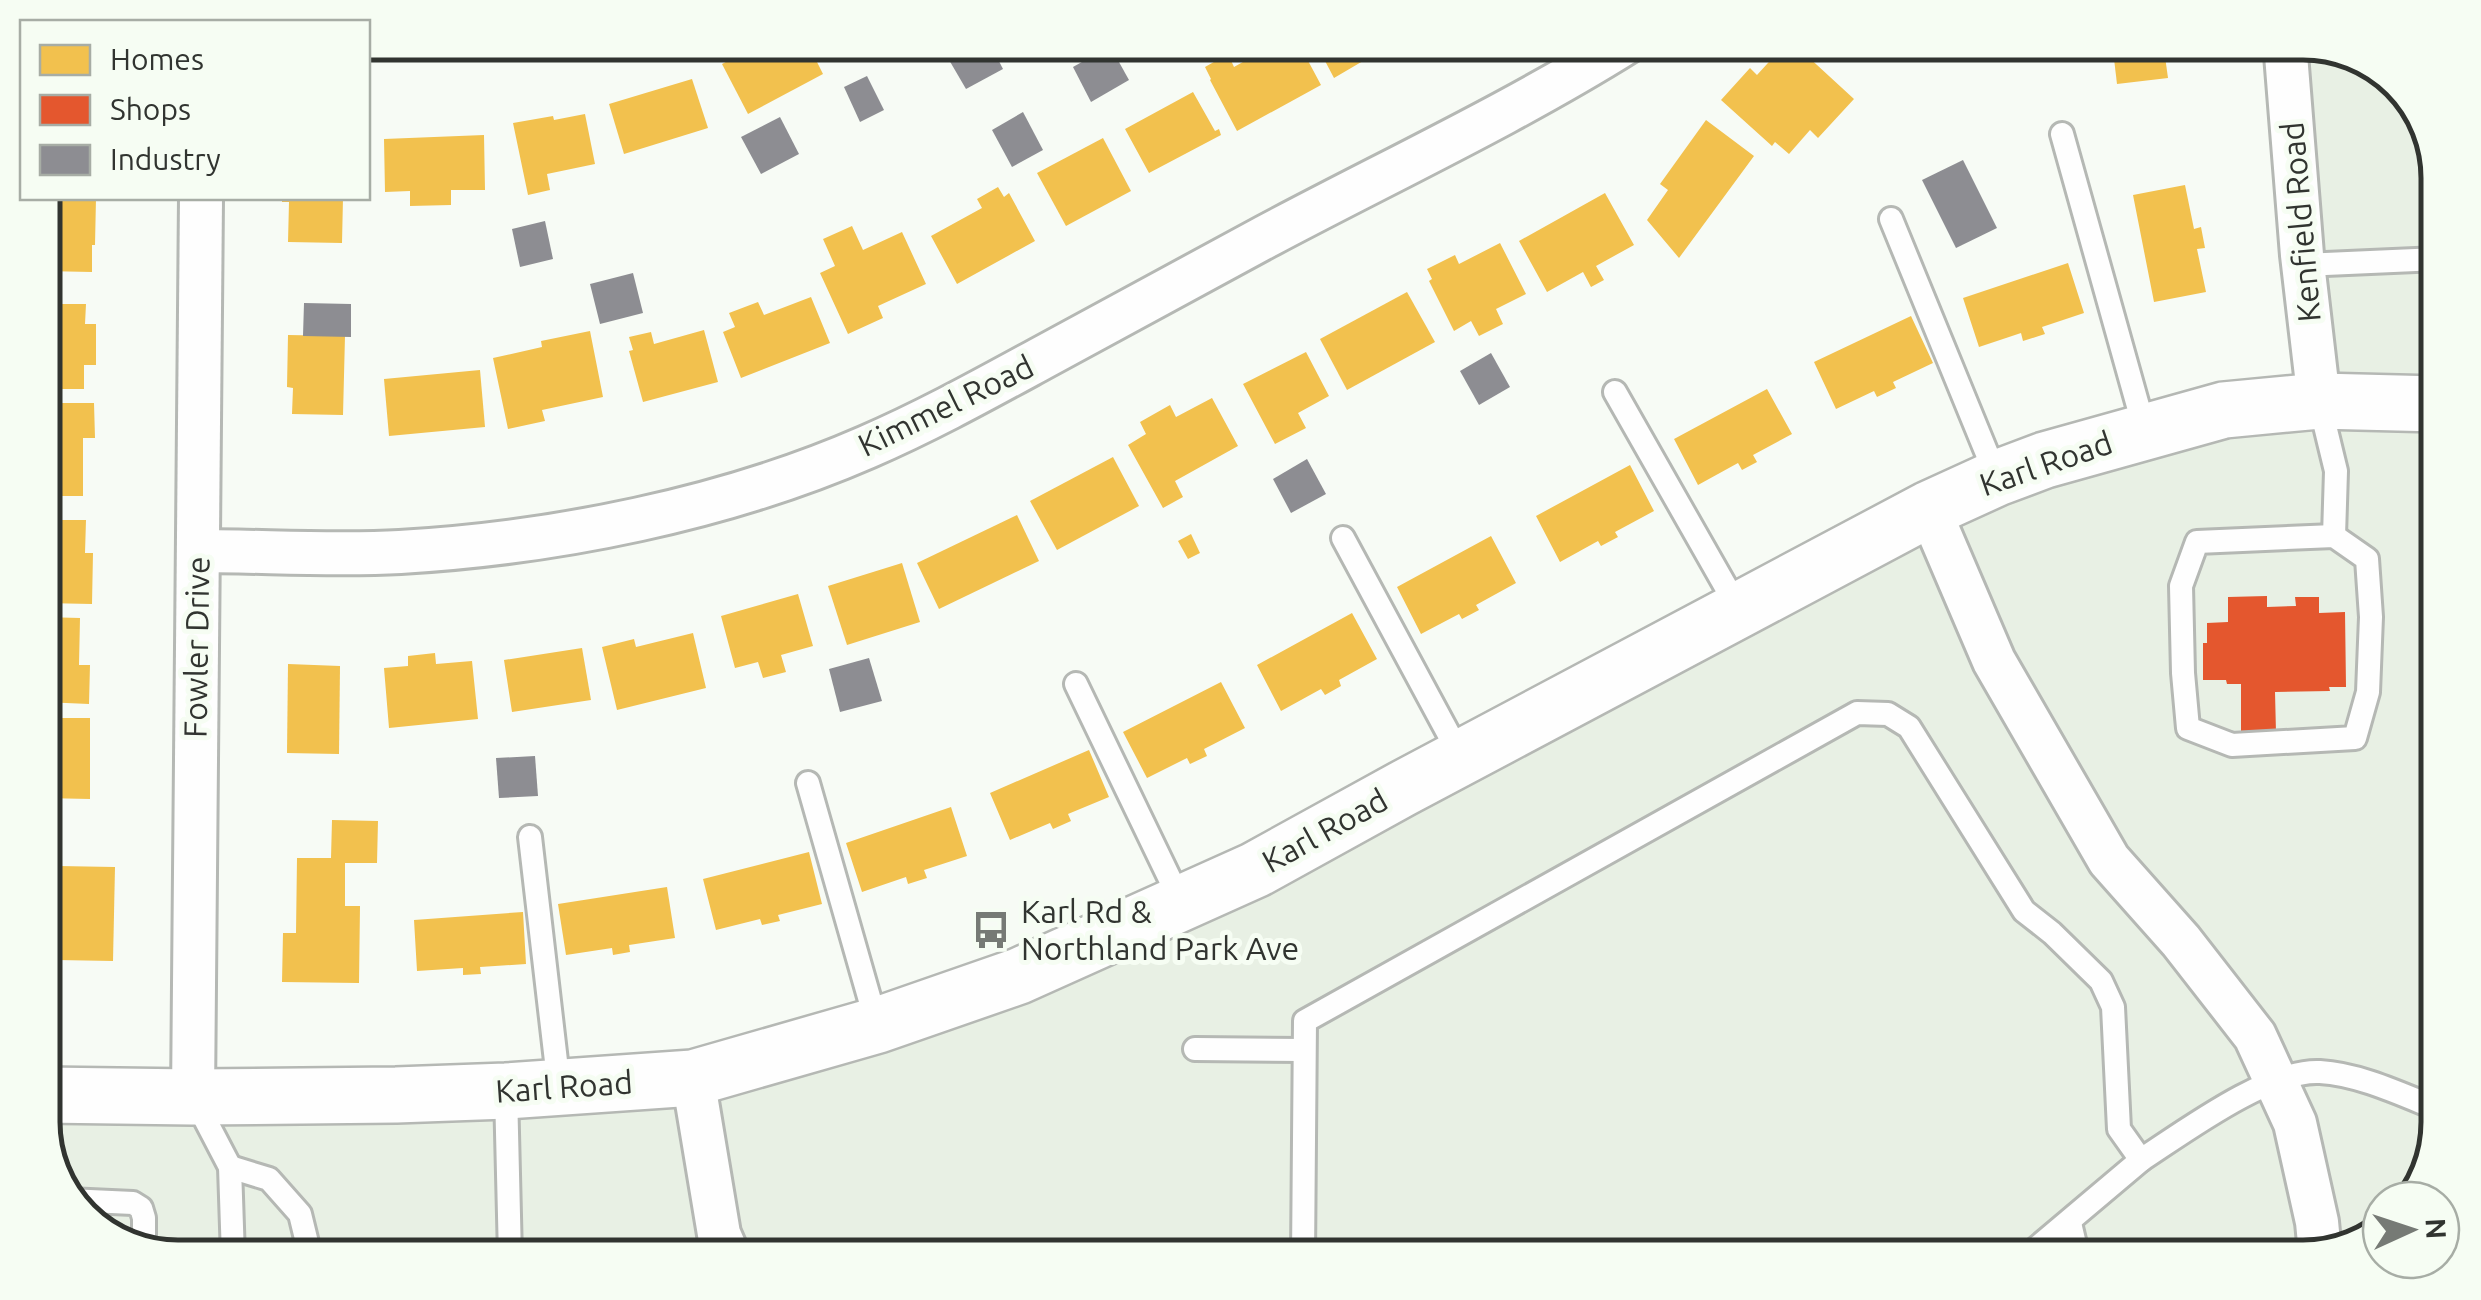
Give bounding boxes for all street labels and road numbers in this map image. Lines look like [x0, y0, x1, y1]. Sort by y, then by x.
street label: Kenfield Road [2273, 120, 2327, 324]
street label: Kimmel Road [852, 347, 1039, 463]
street label: Karl Road [1975, 424, 2117, 502]
street label: Fowler Drive [176, 556, 216, 738]
street label: Karl Road [1256, 781, 1393, 879]
street label: Karl Road [494, 1063, 634, 1109]

